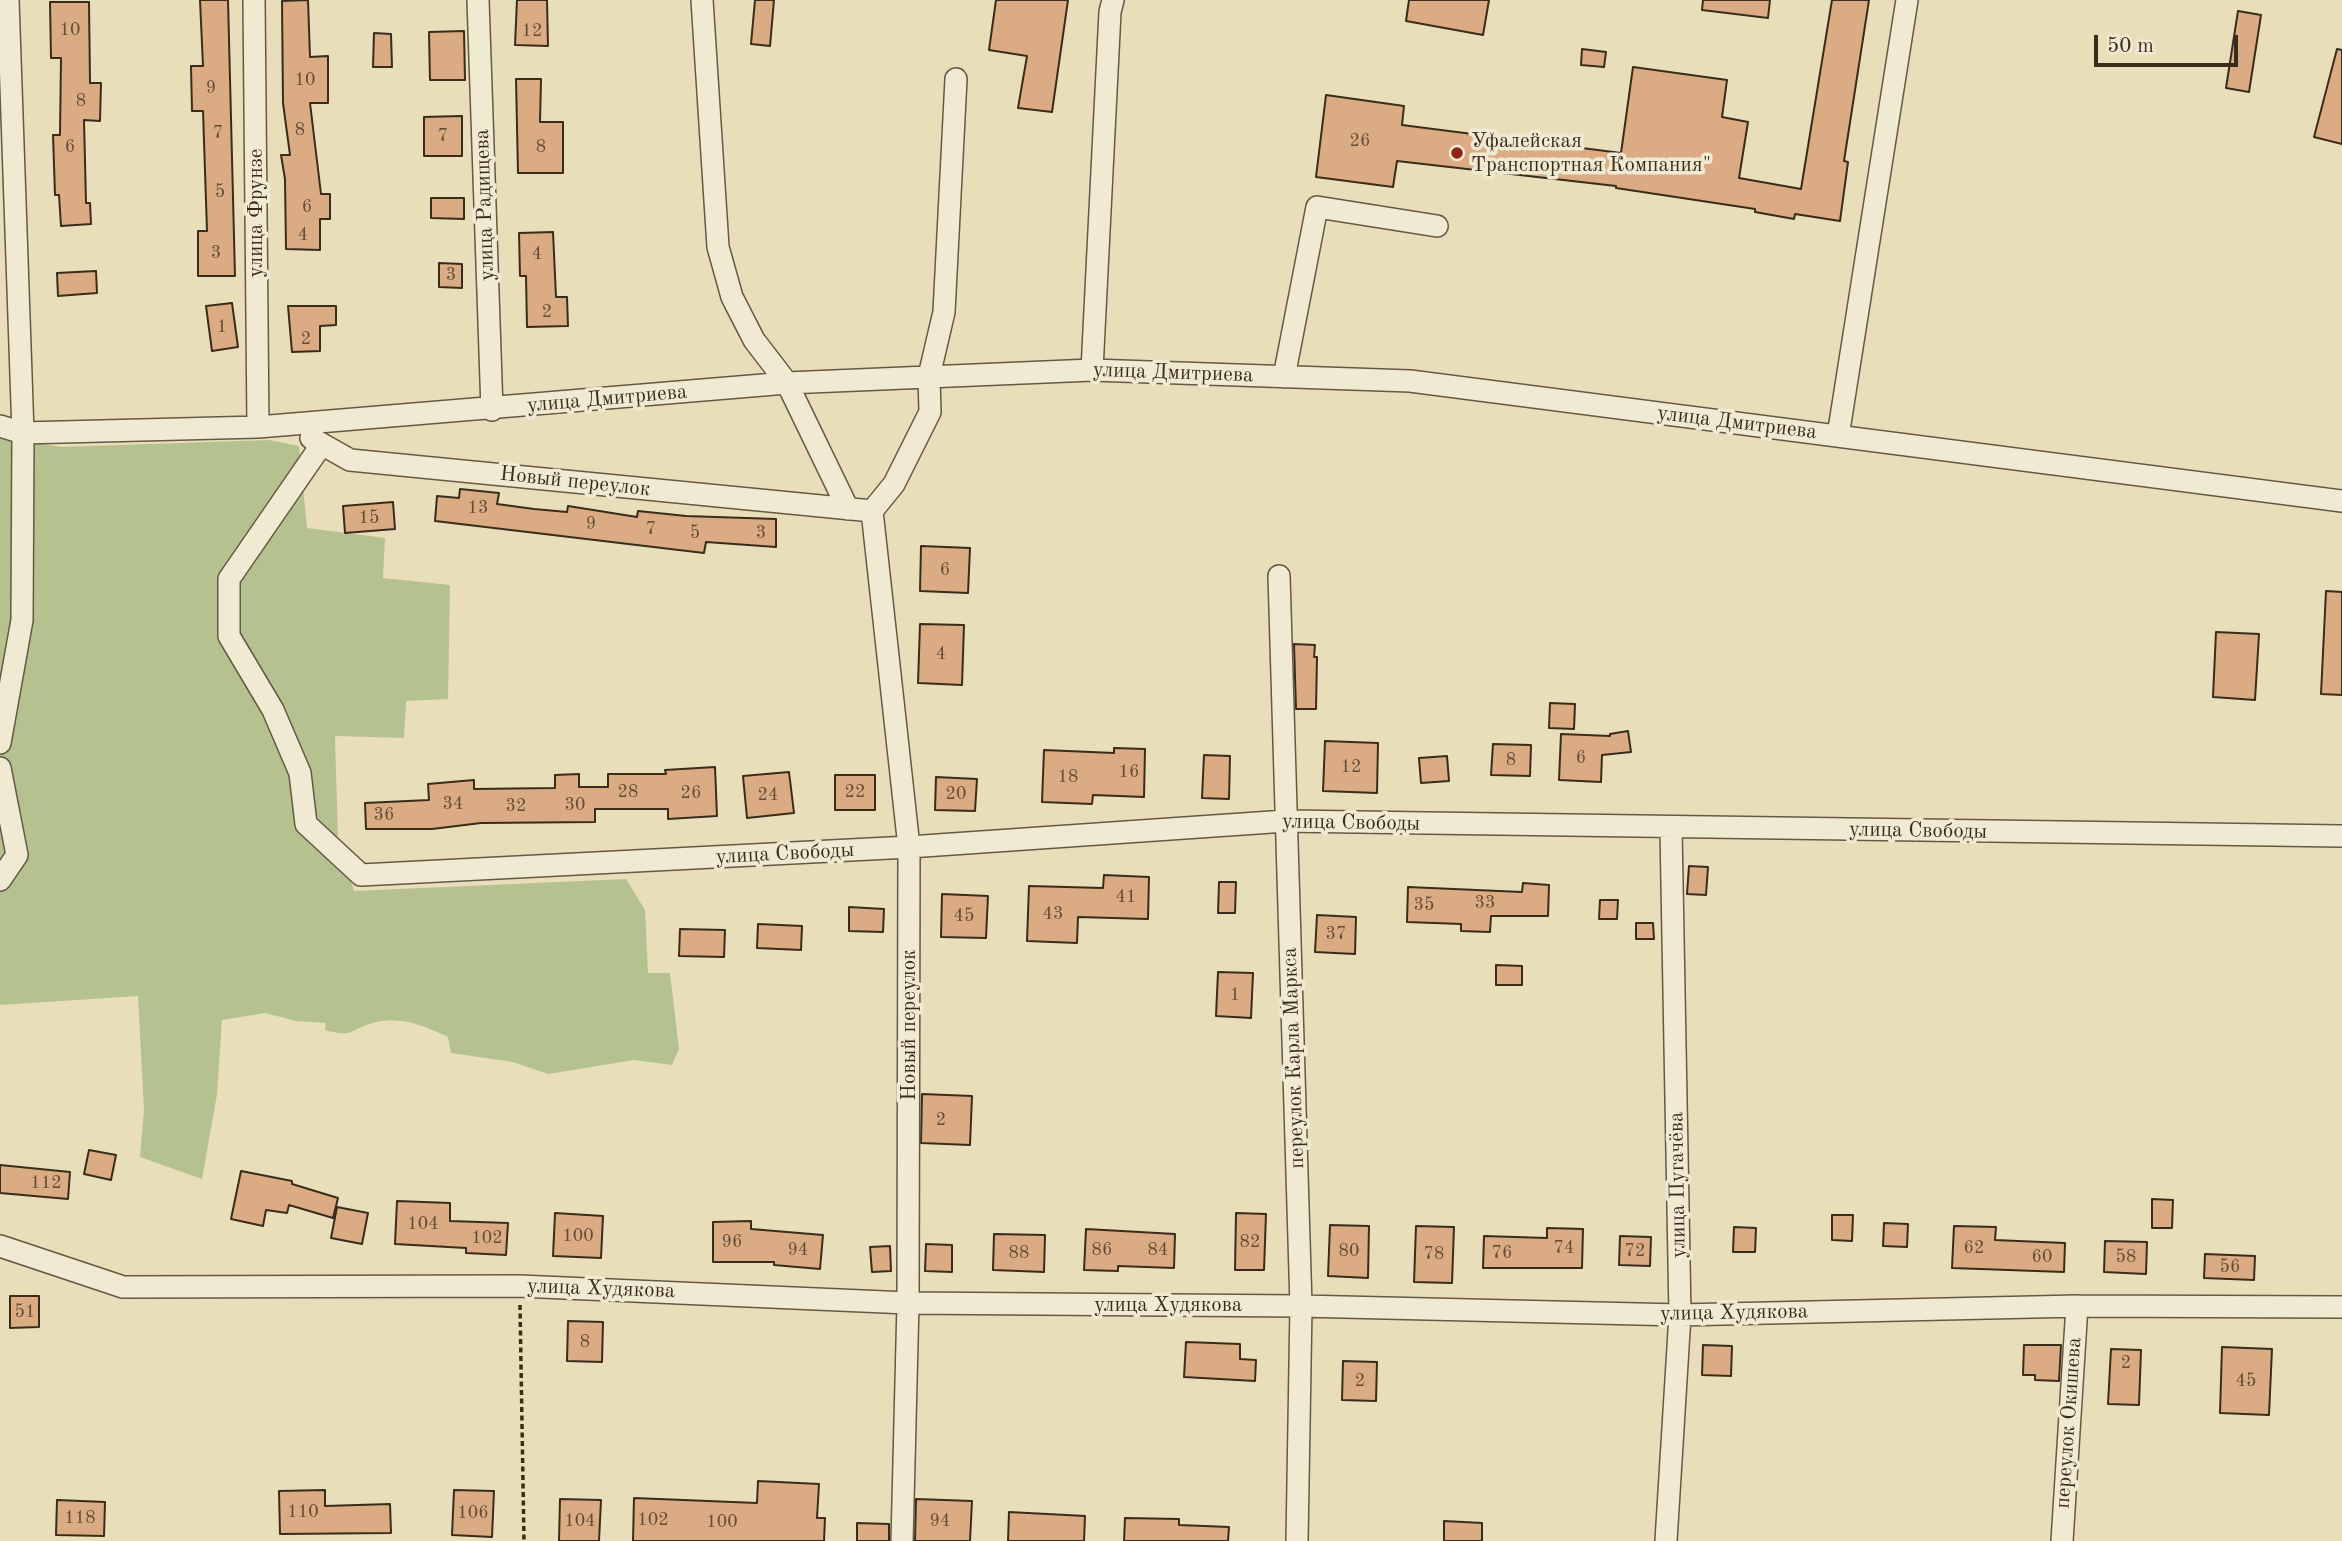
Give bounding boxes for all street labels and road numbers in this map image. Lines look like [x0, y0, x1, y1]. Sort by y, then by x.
street label: улица Радищева [470, 129, 500, 281]
street label: улица Фрунзе [243, 148, 269, 278]
street label: улица Дмитриева [1092, 358, 1254, 388]
street label: улица Дмитриева [526, 379, 688, 419]
street label: улица Дмитриева [1656, 401, 1818, 445]
street label: Новый переулок [498, 462, 652, 502]
street label: улица Свободы [1282, 809, 1420, 837]
street label: улица Свободы [1849, 817, 1987, 845]
street label: улица Свободы [715, 838, 855, 870]
street label: переулок Карла Маркса [1278, 947, 1310, 1169]
street label: Новый переулок [896, 949, 922, 1101]
street label: улица Пугачёва [1664, 1111, 1692, 1259]
street label: улица Худякова [527, 1274, 675, 1304]
street label: улица Худякова [1094, 1292, 1242, 1318]
street label: улица Худякова [1660, 1299, 1808, 1327]
street label: переулок Окишева [2050, 1336, 2088, 1510]

